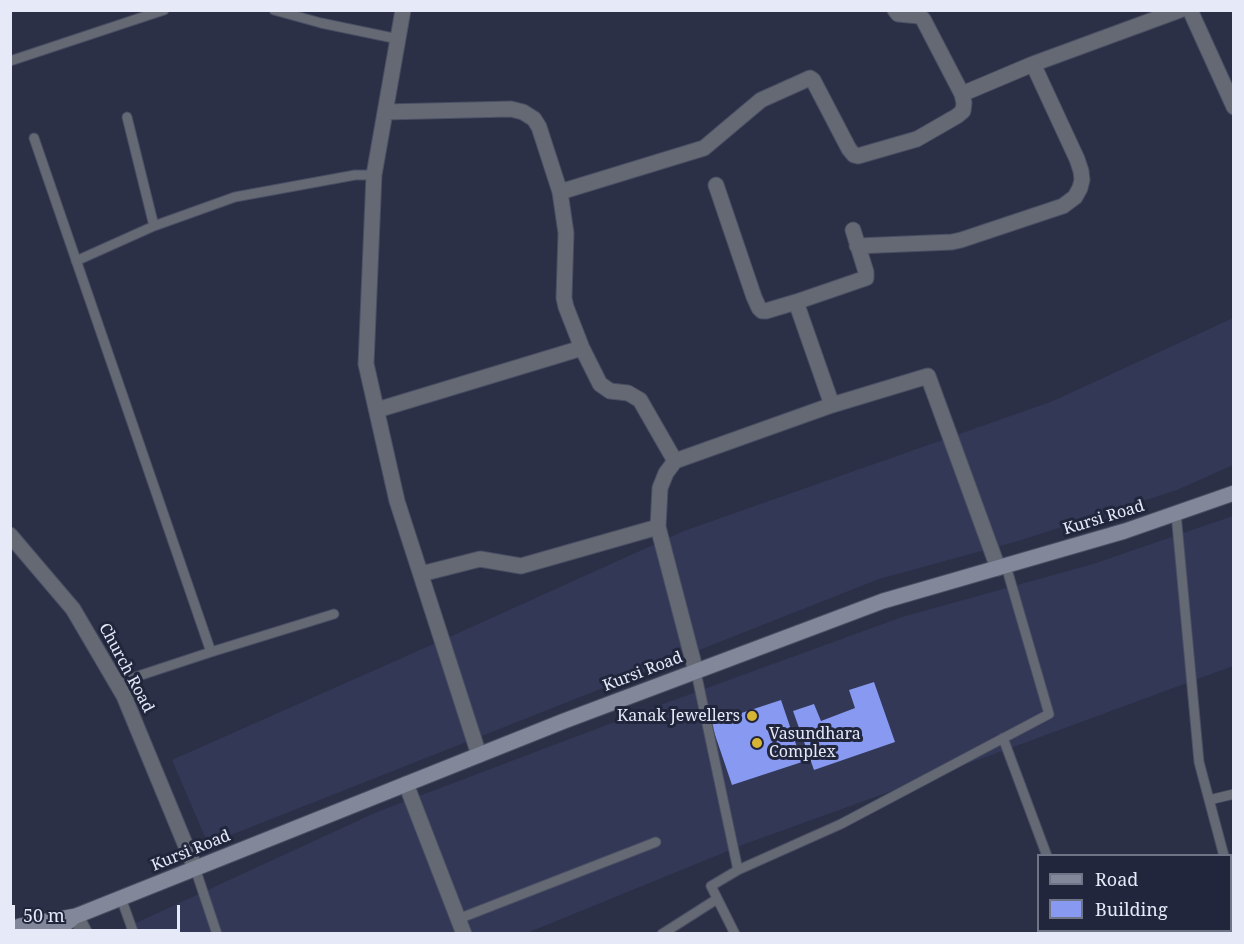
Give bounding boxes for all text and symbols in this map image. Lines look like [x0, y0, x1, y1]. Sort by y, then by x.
street label: Kursi Road [1061, 497, 1147, 539]
street label: Church Road [94, 620, 158, 716]
street label: Kursi Road [601, 648, 685, 696]
place label: Kanak Jewellers [617, 706, 740, 726]
marker: Kanak Jewellers [745, 709, 759, 723]
place label: Vasundhara Complex [769, 724, 861, 762]
marker: Vasundhara Complex [750, 736, 764, 750]
street label: Kursi Road [149, 826, 233, 876]
legend [1037, 854, 1232, 932]
text: Road [1095, 867, 1138, 891]
scale bar [15, 893, 183, 931]
text: Building [1095, 897, 1168, 921]
text: 50 m [23, 903, 65, 927]

